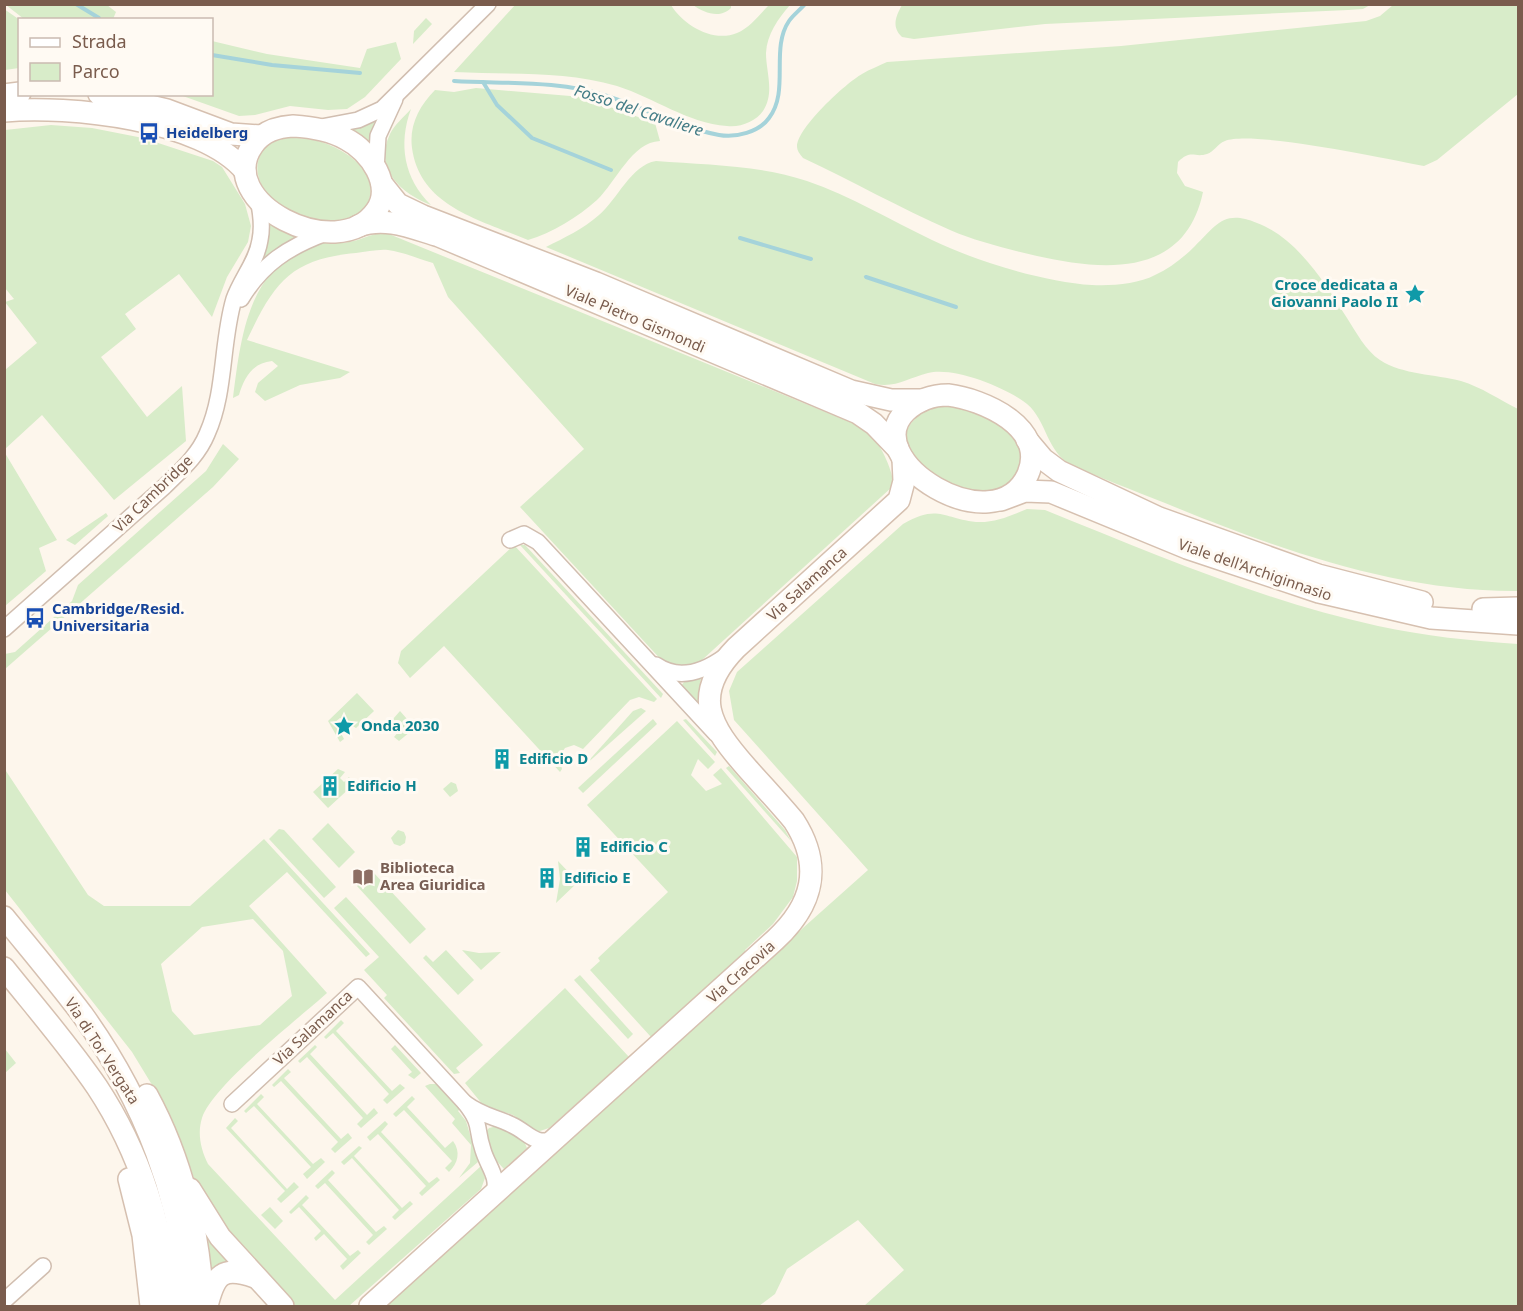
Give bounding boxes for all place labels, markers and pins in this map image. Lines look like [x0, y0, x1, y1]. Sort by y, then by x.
bus stop icon: Heidelberg [137, 121, 161, 145]
place label: Heidelberg [166, 122, 248, 142]
place label: Croce dedicata a Giovanni Paolo II [1271, 274, 1398, 311]
place icon: Croce dedicata a Giovanni Paolo II [1403, 282, 1427, 306]
place label: Cambridge/Resid. Universitaria [52, 598, 185, 635]
bus stop icon: Cambridge/Resid. Universitaria [23, 606, 47, 630]
place icon: Onda 2030 [332, 714, 356, 738]
place label: Onda 2030 [361, 715, 440, 735]
building icon: Edificio D [490, 747, 514, 771]
place label: Edificio D [519, 748, 588, 768]
building icon: Edificio H [318, 774, 342, 798]
place label: Edificio H [347, 775, 417, 795]
building icon: Edificio C [571, 835, 595, 859]
place label: Edificio C [600, 836, 668, 856]
place label: Biblioteca Area Giuridica [380, 857, 486, 894]
library icon: Biblioteca Area Giuridica [351, 865, 375, 889]
building icon: Edificio E [535, 866, 559, 890]
place label: Edificio E [564, 867, 631, 887]

